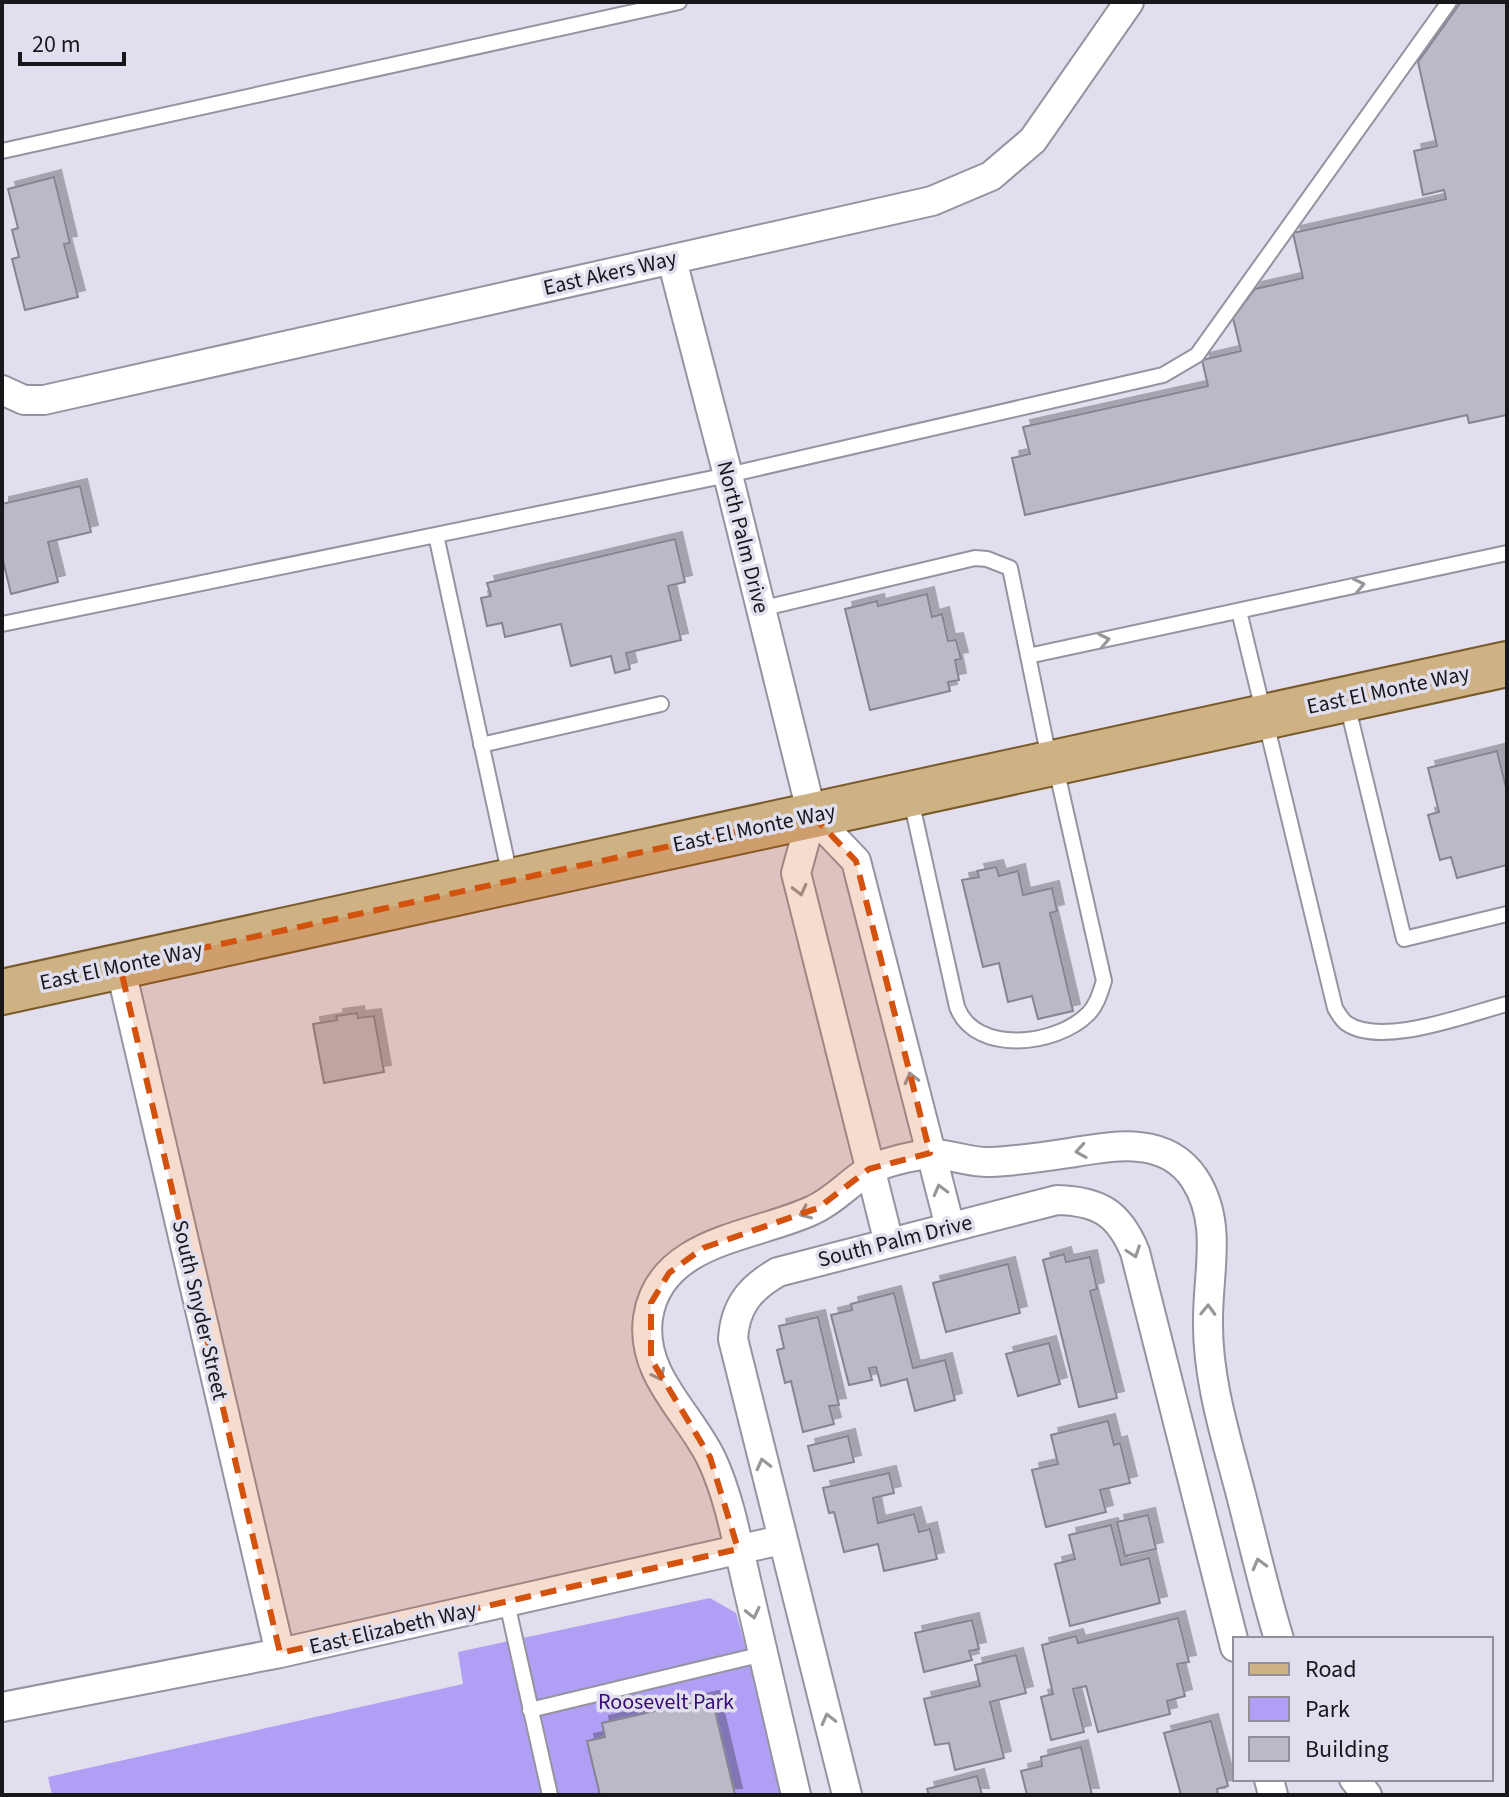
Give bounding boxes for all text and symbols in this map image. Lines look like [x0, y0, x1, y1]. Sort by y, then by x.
scale bar [20, 16, 124, 66]
text: 20 m [32, 27, 81, 62]
street label: East Akers Way [540, 242, 681, 304]
street label: North Palm Drive [709, 457, 777, 617]
one-way arrow [1351, 577, 1365, 594]
one-way arrow [1097, 632, 1111, 649]
street label: East El Monte Way [1304, 657, 1473, 723]
street label: East El Monte Way [670, 795, 839, 861]
one-way arrow [791, 883, 808, 897]
street label: East El Monte Way [37, 933, 206, 999]
one-way arrow [903, 1071, 920, 1085]
one-way arrow [1075, 1142, 1088, 1159]
one-way arrow [932, 1184, 949, 1198]
one-way arrow [799, 1203, 813, 1220]
street label: South Palm Drive [814, 1206, 976, 1276]
street label: South Snyder Street [164, 1217, 236, 1404]
one-way arrow [1125, 1244, 1141, 1258]
one-way arrow [1200, 1303, 1217, 1316]
one-way arrow [649, 1366, 665, 1381]
one-way arrow [755, 1458, 772, 1471]
one-way arrow [1251, 1557, 1268, 1571]
street label: East Elizabeth Way [306, 1593, 481, 1663]
one-way arrow [744, 1606, 761, 1620]
legend [1233, 1637, 1493, 1781]
text: Road [1305, 1652, 1357, 1687]
park label: Roosevelt Park [598, 1686, 734, 1718]
text: Park [1305, 1692, 1350, 1727]
one-way arrow [820, 1713, 837, 1727]
text: Building [1305, 1732, 1389, 1767]

